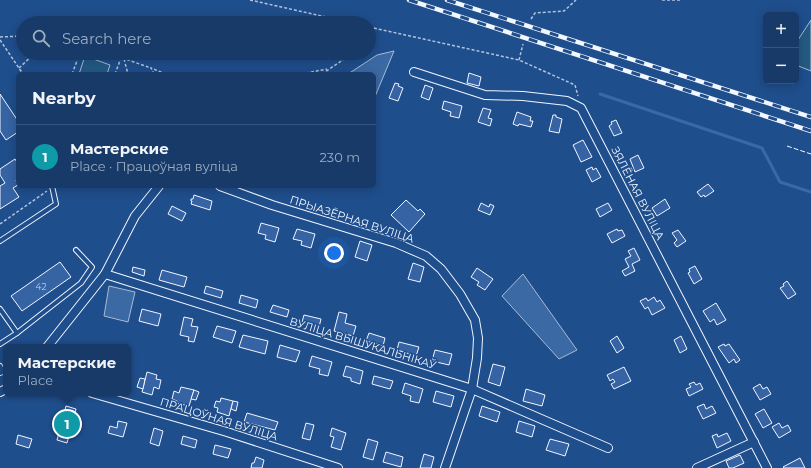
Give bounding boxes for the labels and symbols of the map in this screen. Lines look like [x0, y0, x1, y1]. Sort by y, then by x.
street label: ЗЯЛЁНАЯ ВУЛІЦА [608, 144, 668, 243]
street label: ПРЫАЗЁРНАЯ ВУЛІЦА [288, 192, 417, 246]
your location [324, 243, 344, 263]
house number: 42 [35, 281, 47, 292]
street label: ВУЛІЦА ВЫШУКАЛЬНІКАЎ [288, 314, 439, 372]
street label: ПРАЦОЎНАЯ ВУЛІЦА [158, 394, 280, 444]
pin: 1 [54, 409, 80, 439]

